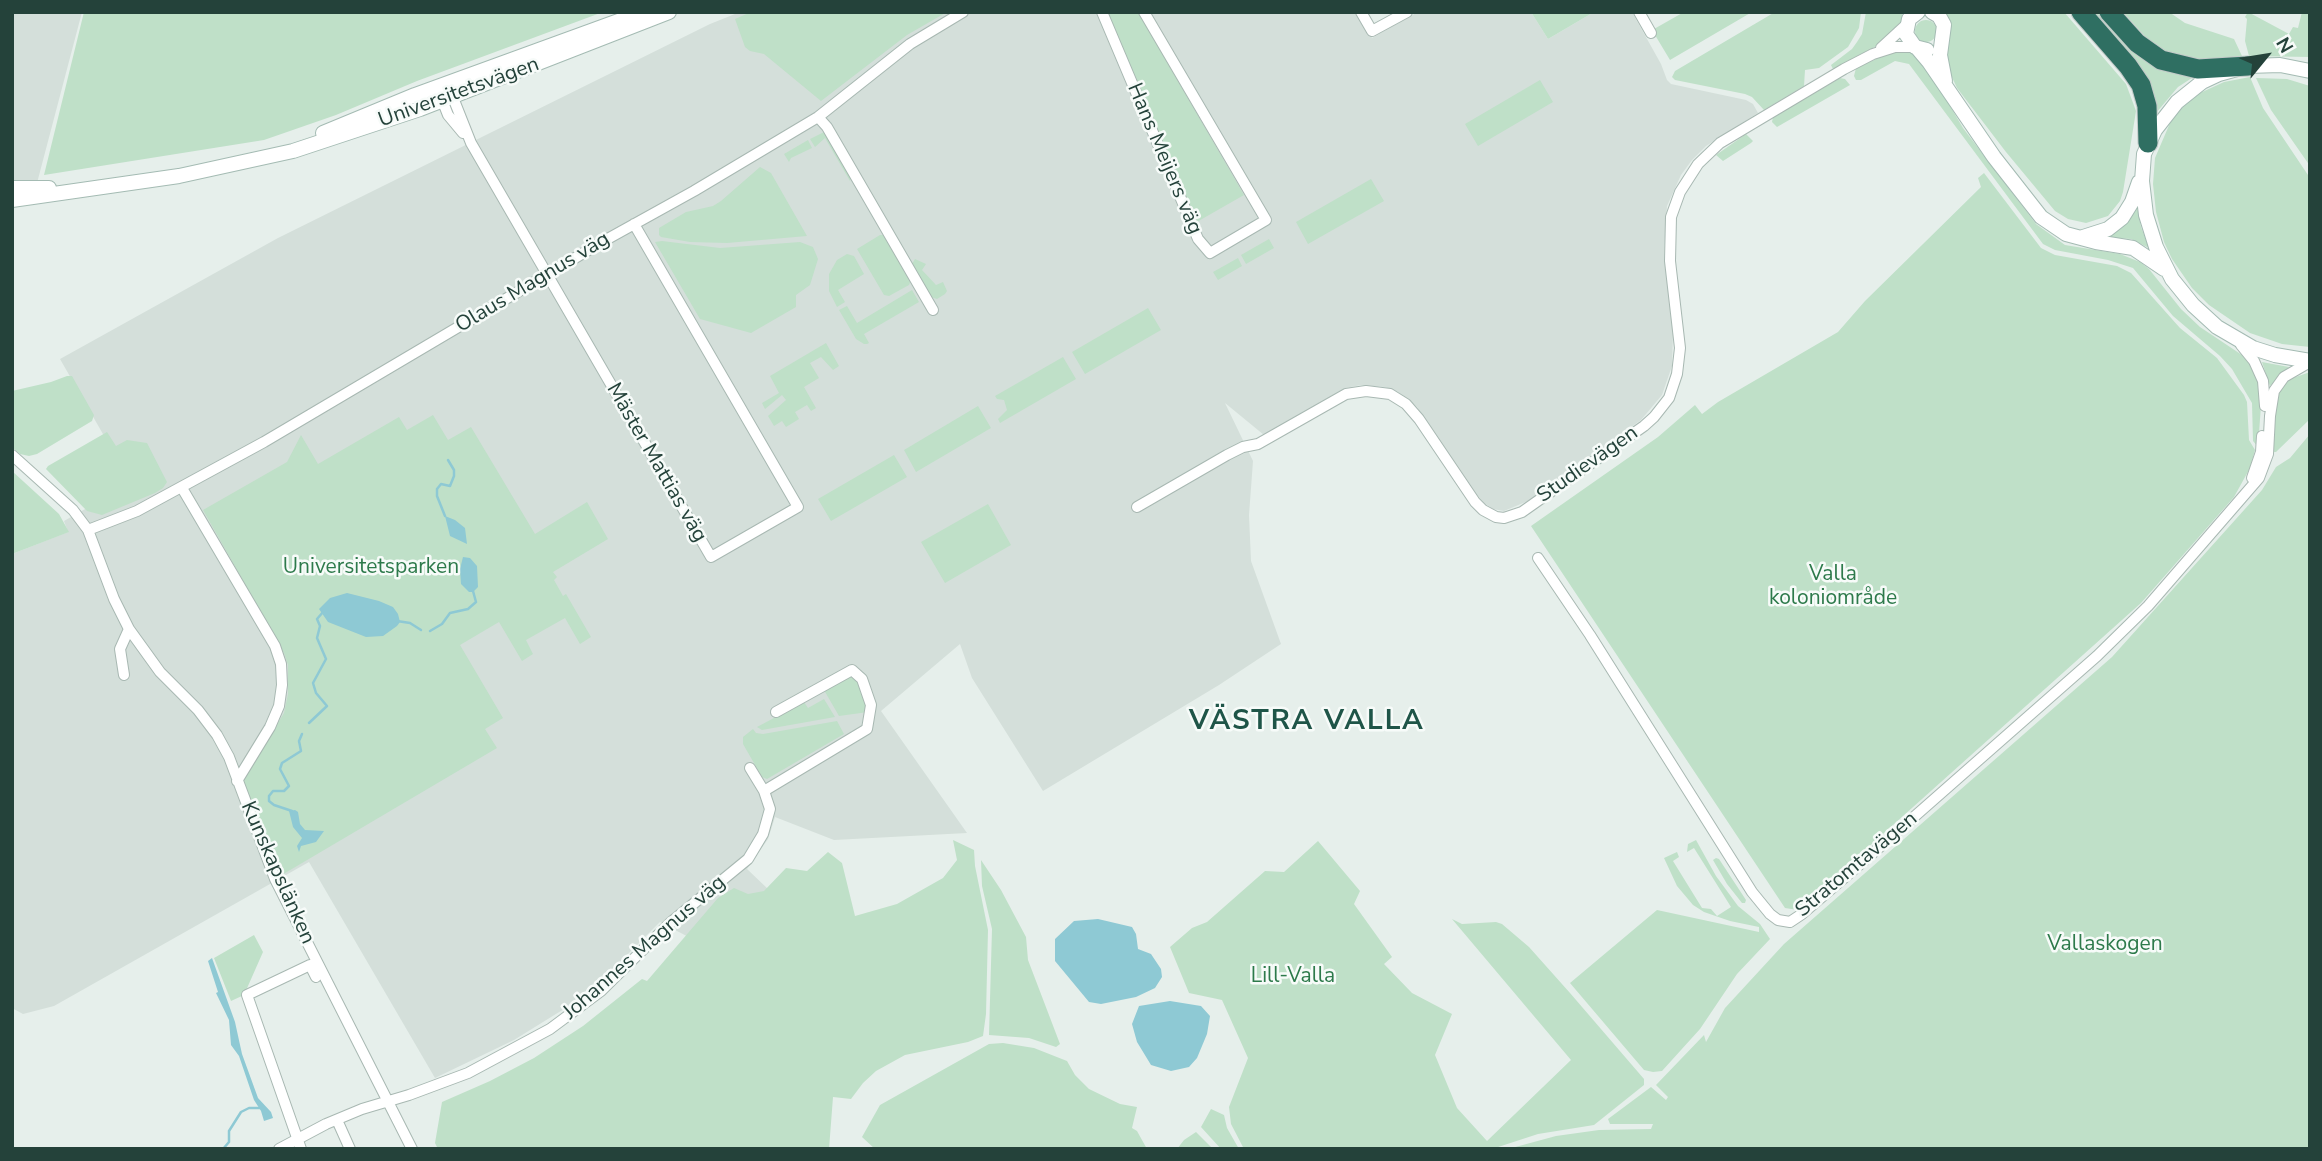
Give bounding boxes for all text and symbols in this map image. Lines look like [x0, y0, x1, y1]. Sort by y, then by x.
north arrow [2231, 21, 2301, 91]
text: N [2269, 33, 2299, 58]
street label: Universitetsvägen [375, 52, 543, 134]
street label: Hans Meijers väg [1121, 80, 1207, 238]
street label: Olaus Magnus väg [451, 227, 615, 339]
street label: Mäster Mattias väg [600, 379, 712, 547]
street label: Studievägen [1533, 421, 1643, 509]
park label: Universitetsparken [283, 555, 459, 581]
park label: Valla koloniområde [1769, 562, 1897, 612]
district label: VÄSTRA VALLA [1191, 705, 1423, 739]
street label: Kunskapslänken [234, 798, 320, 948]
street label: Stratomtavägen [1791, 807, 1923, 923]
street label: Johannes Magnus väg [559, 871, 731, 1025]
park label: Vallaskogen [2047, 932, 2163, 958]
park label: Lill-Valla [1251, 964, 1335, 990]

